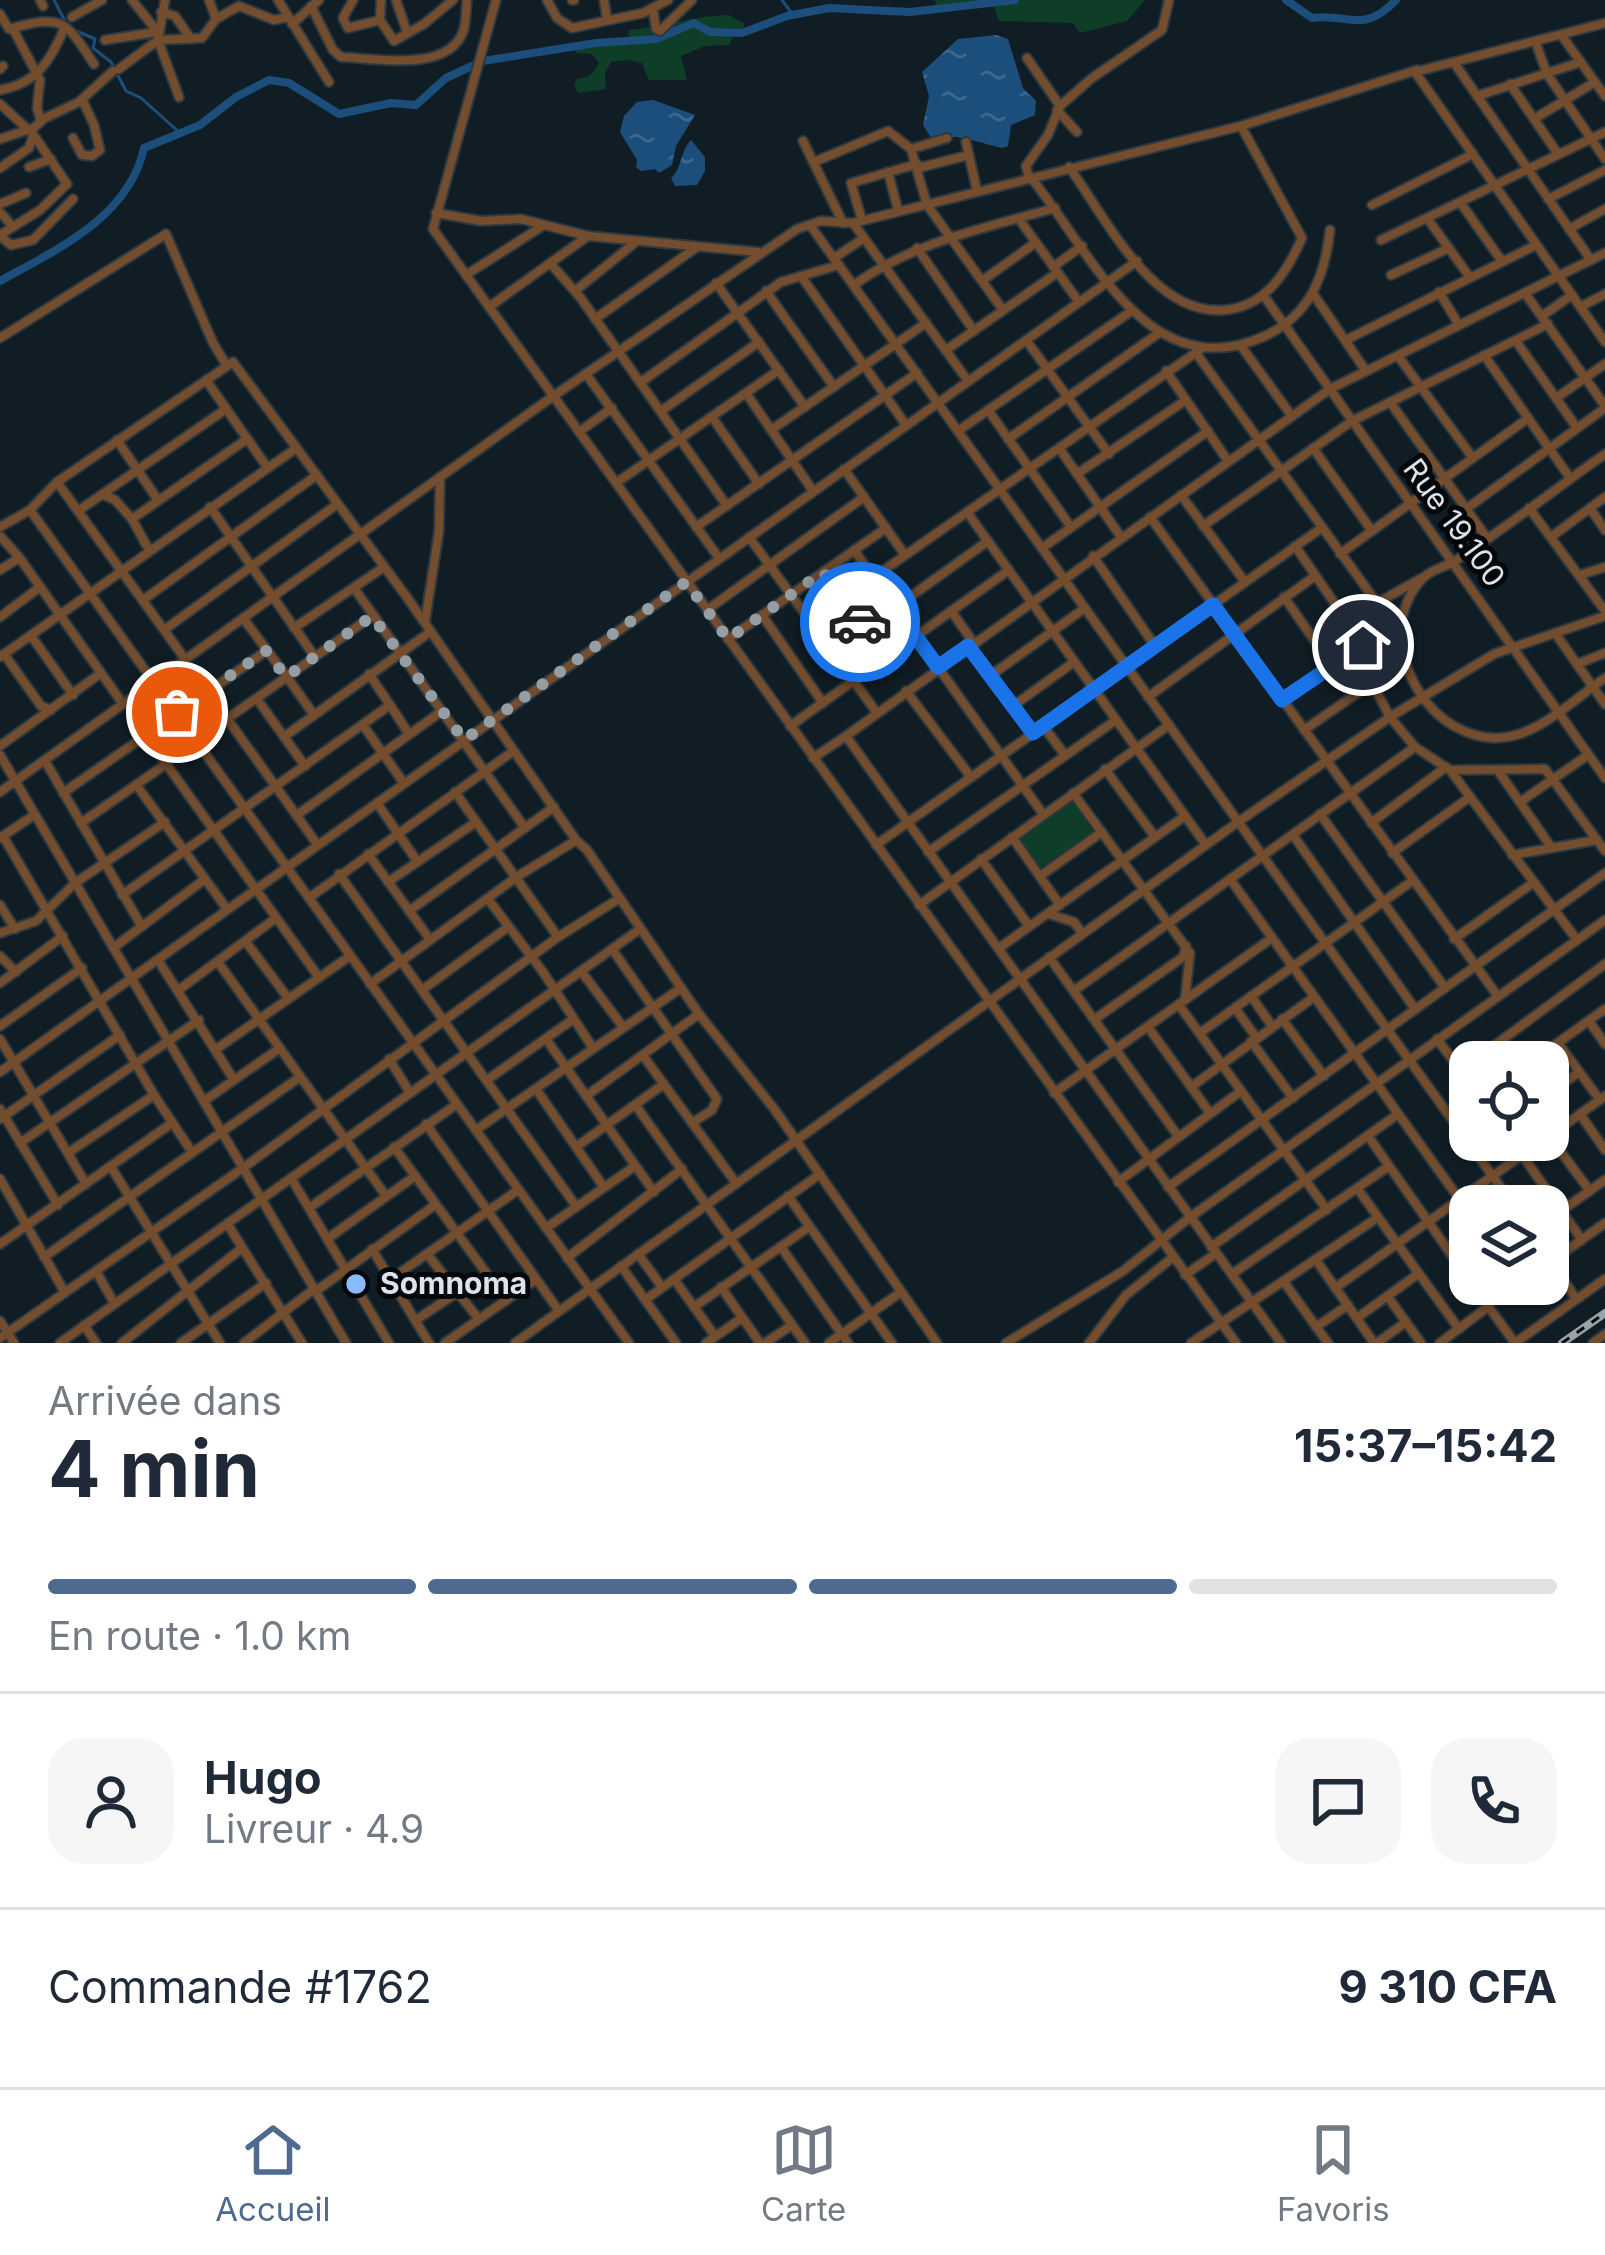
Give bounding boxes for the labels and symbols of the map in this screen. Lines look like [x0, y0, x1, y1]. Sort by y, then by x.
street label: Rue 19.100 [1396, 452, 1513, 593]
courier [800, 562, 920, 682]
pin [1312, 594, 1414, 696]
pin [126, 661, 228, 763]
place label: Somnoma [380, 1265, 527, 1301]
marker: Somnoma [343, 1271, 369, 1297]

